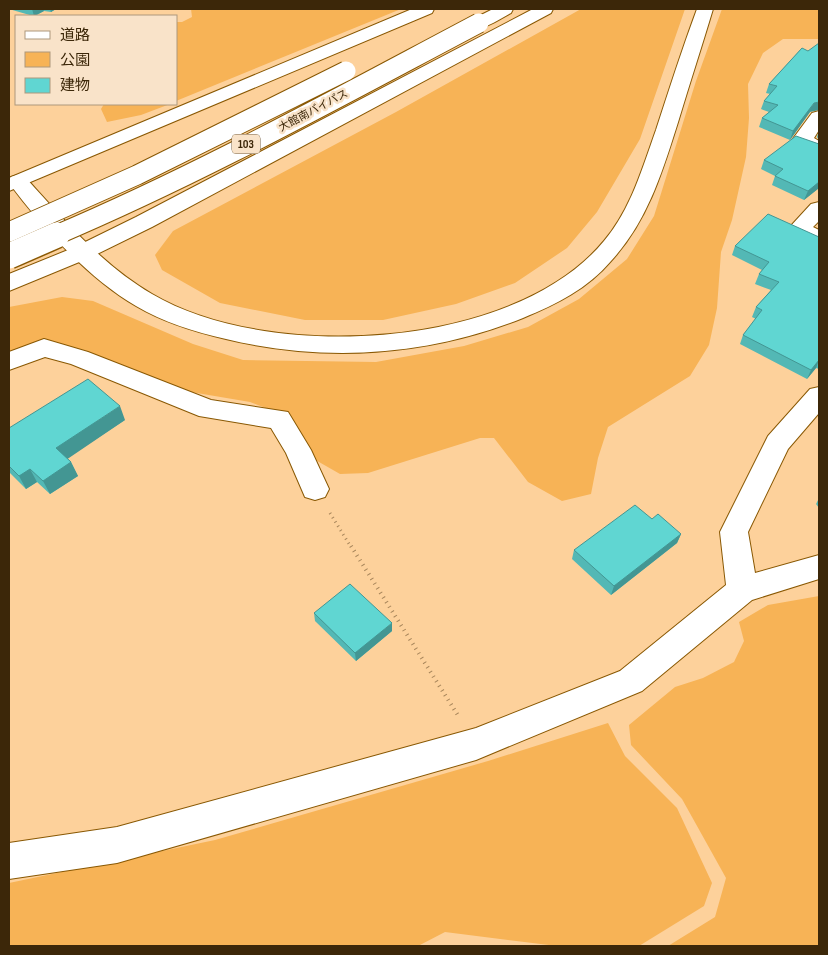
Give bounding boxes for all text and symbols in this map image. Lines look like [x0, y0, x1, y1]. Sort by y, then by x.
legend [15, 15, 178, 105]
text: 道路 [60, 26, 90, 45]
text: 公園 [60, 51, 90, 70]
text: 建物 [60, 76, 90, 95]
street label: 大館南バイパス [276, 87, 350, 134]
road number: 103 [232, 134, 260, 154]

